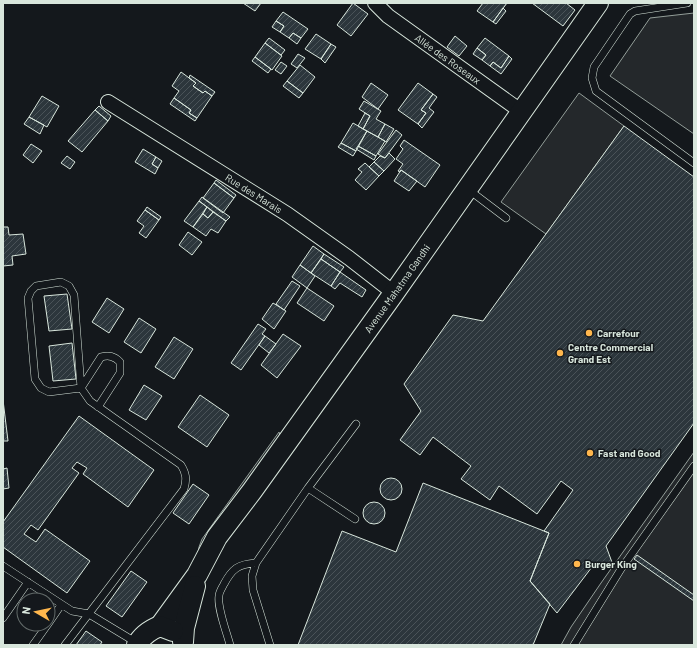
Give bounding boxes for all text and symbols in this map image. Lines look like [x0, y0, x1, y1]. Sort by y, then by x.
street label: Allée des Roseaux [413, 31, 483, 87]
street label: Rue des Marais [223, 171, 285, 216]
street label: Avenue Mahatma Gandhi [362, 242, 432, 335]
place label: Carrefour [597, 327, 640, 339]
marker: Carrefour [584, 328, 594, 338]
place label: Centre Commercial Grand Est [568, 341, 653, 365]
marker: Centre Commercial Grand Est [555, 348, 565, 358]
place label: Fast and Good [598, 447, 661, 459]
marker: Fast and Good [585, 448, 595, 458]
place label: Burger King [585, 558, 637, 570]
marker: Burger King [572, 559, 582, 569]
north arrow [16, 592, 56, 632]
text: N [19, 606, 33, 615]

